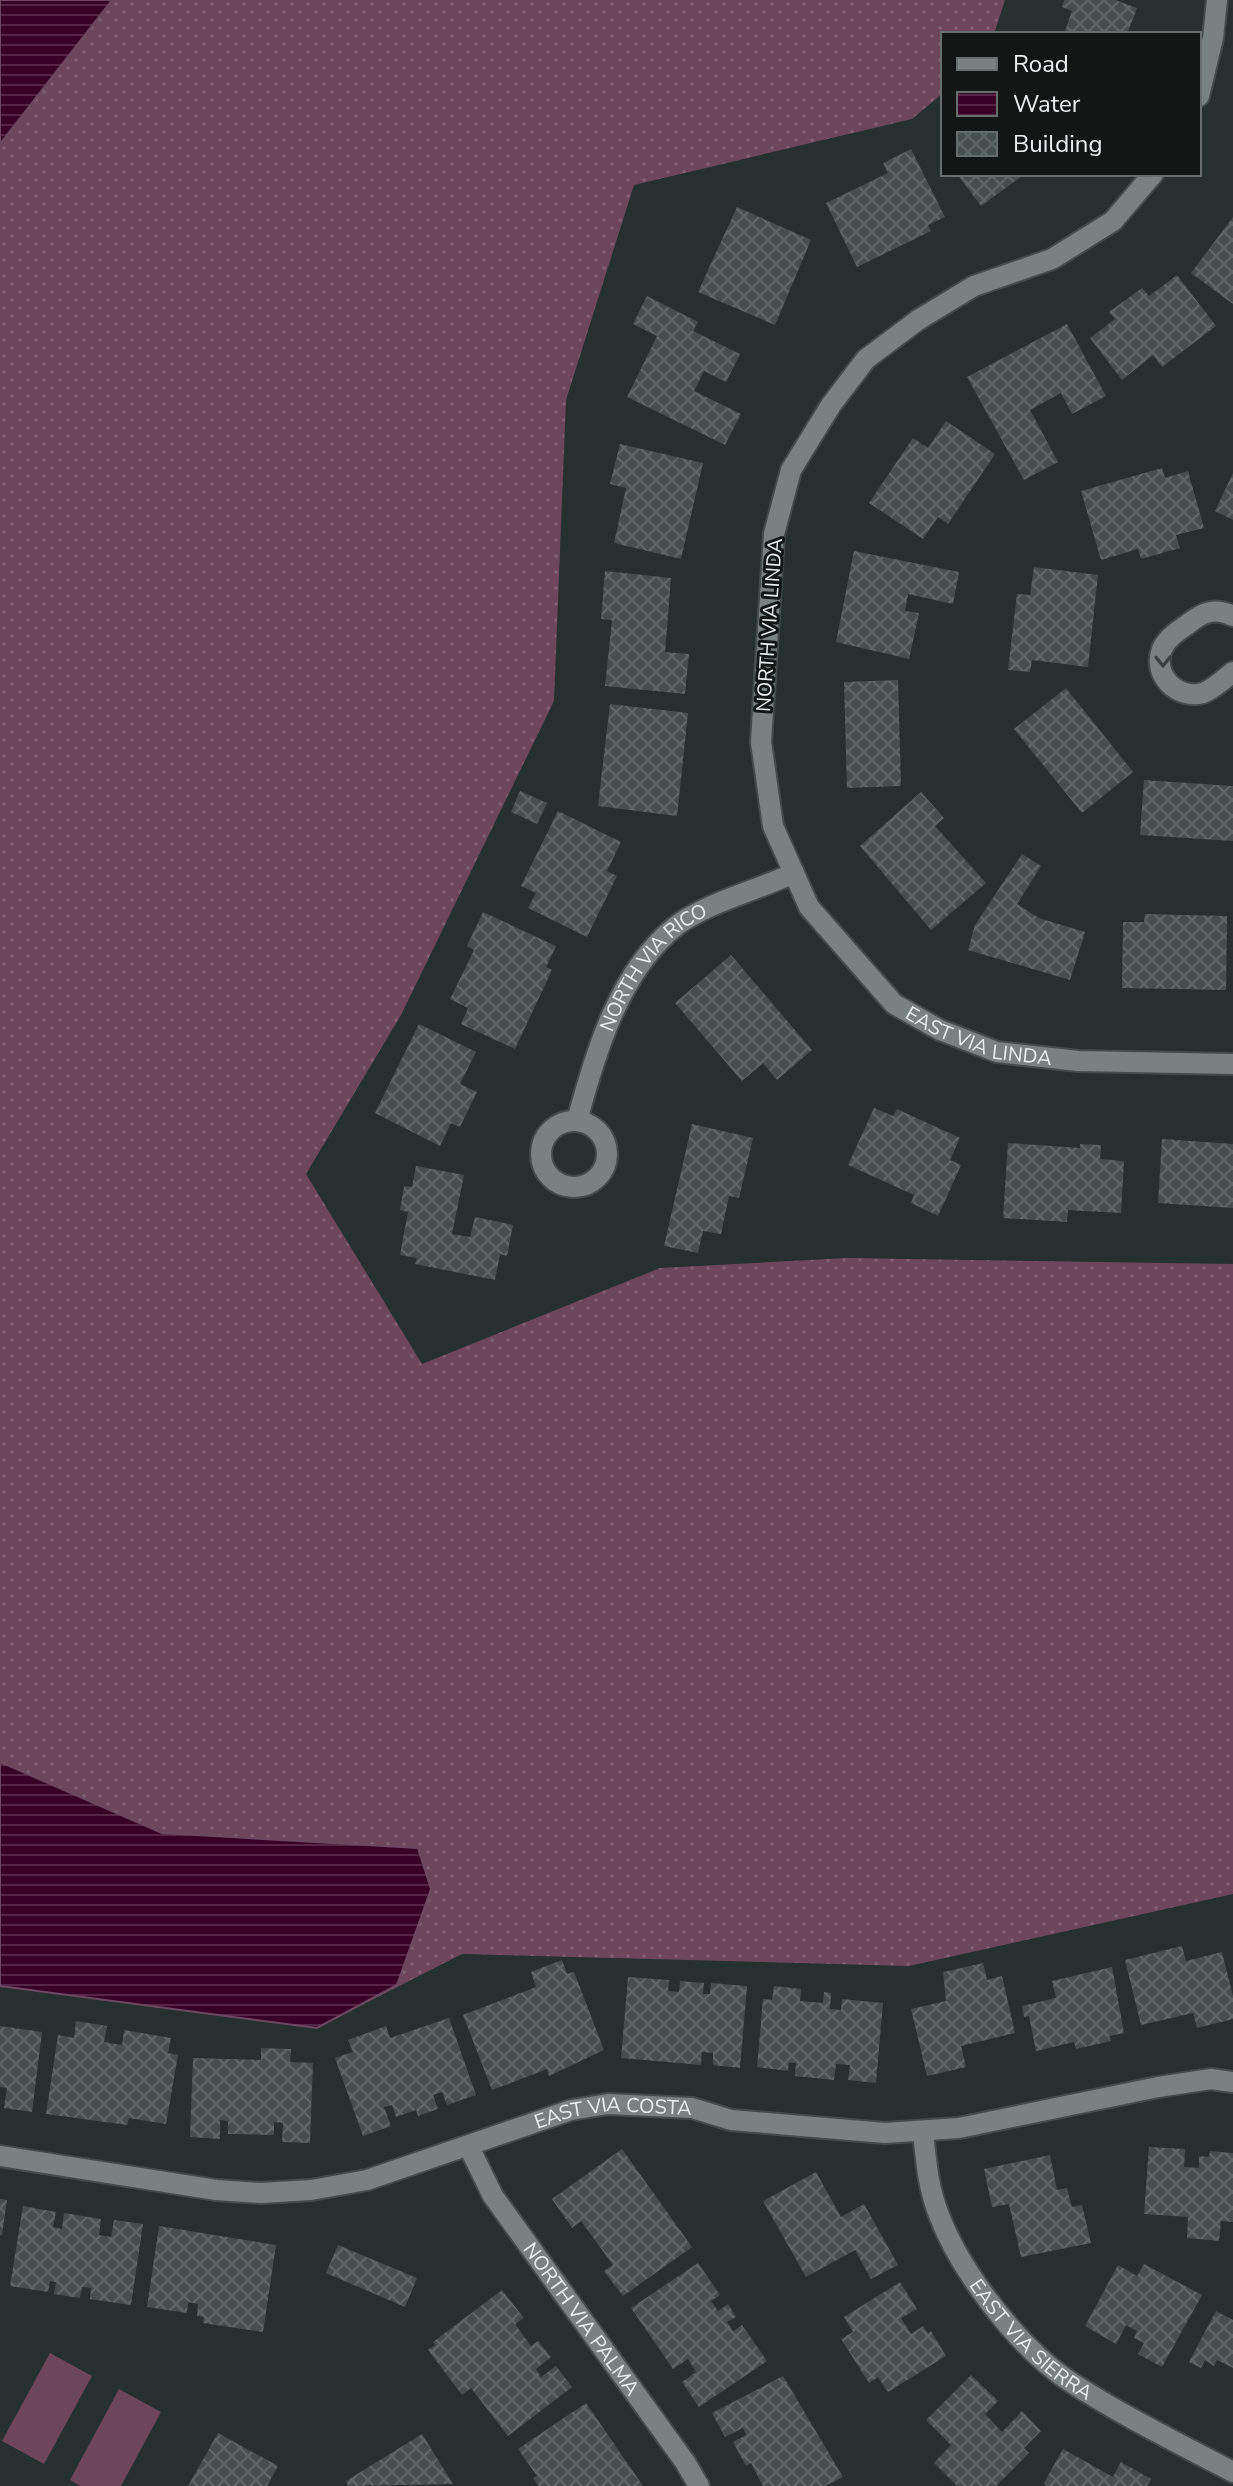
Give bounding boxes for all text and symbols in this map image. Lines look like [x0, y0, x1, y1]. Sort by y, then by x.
legend [941, 32, 1201, 176]
text: Road [1013, 48, 1069, 80]
text: Water [1013, 88, 1081, 120]
text: Building [1013, 128, 1103, 160]
street label: NORTH VIA LINDA [750, 537, 789, 713]
one-way arrow [1154, 656, 1171, 668]
street label: NORTH VIA RICO [594, 897, 712, 1035]
street label: EAST VIA LINDA [900, 1000, 1054, 1072]
street label: EAST VIA COSTA [531, 2091, 693, 2136]
street label: NORTH VIA PALMA [517, 2237, 646, 2401]
street label: EAST VIA SIERRA [963, 2274, 1098, 2407]

